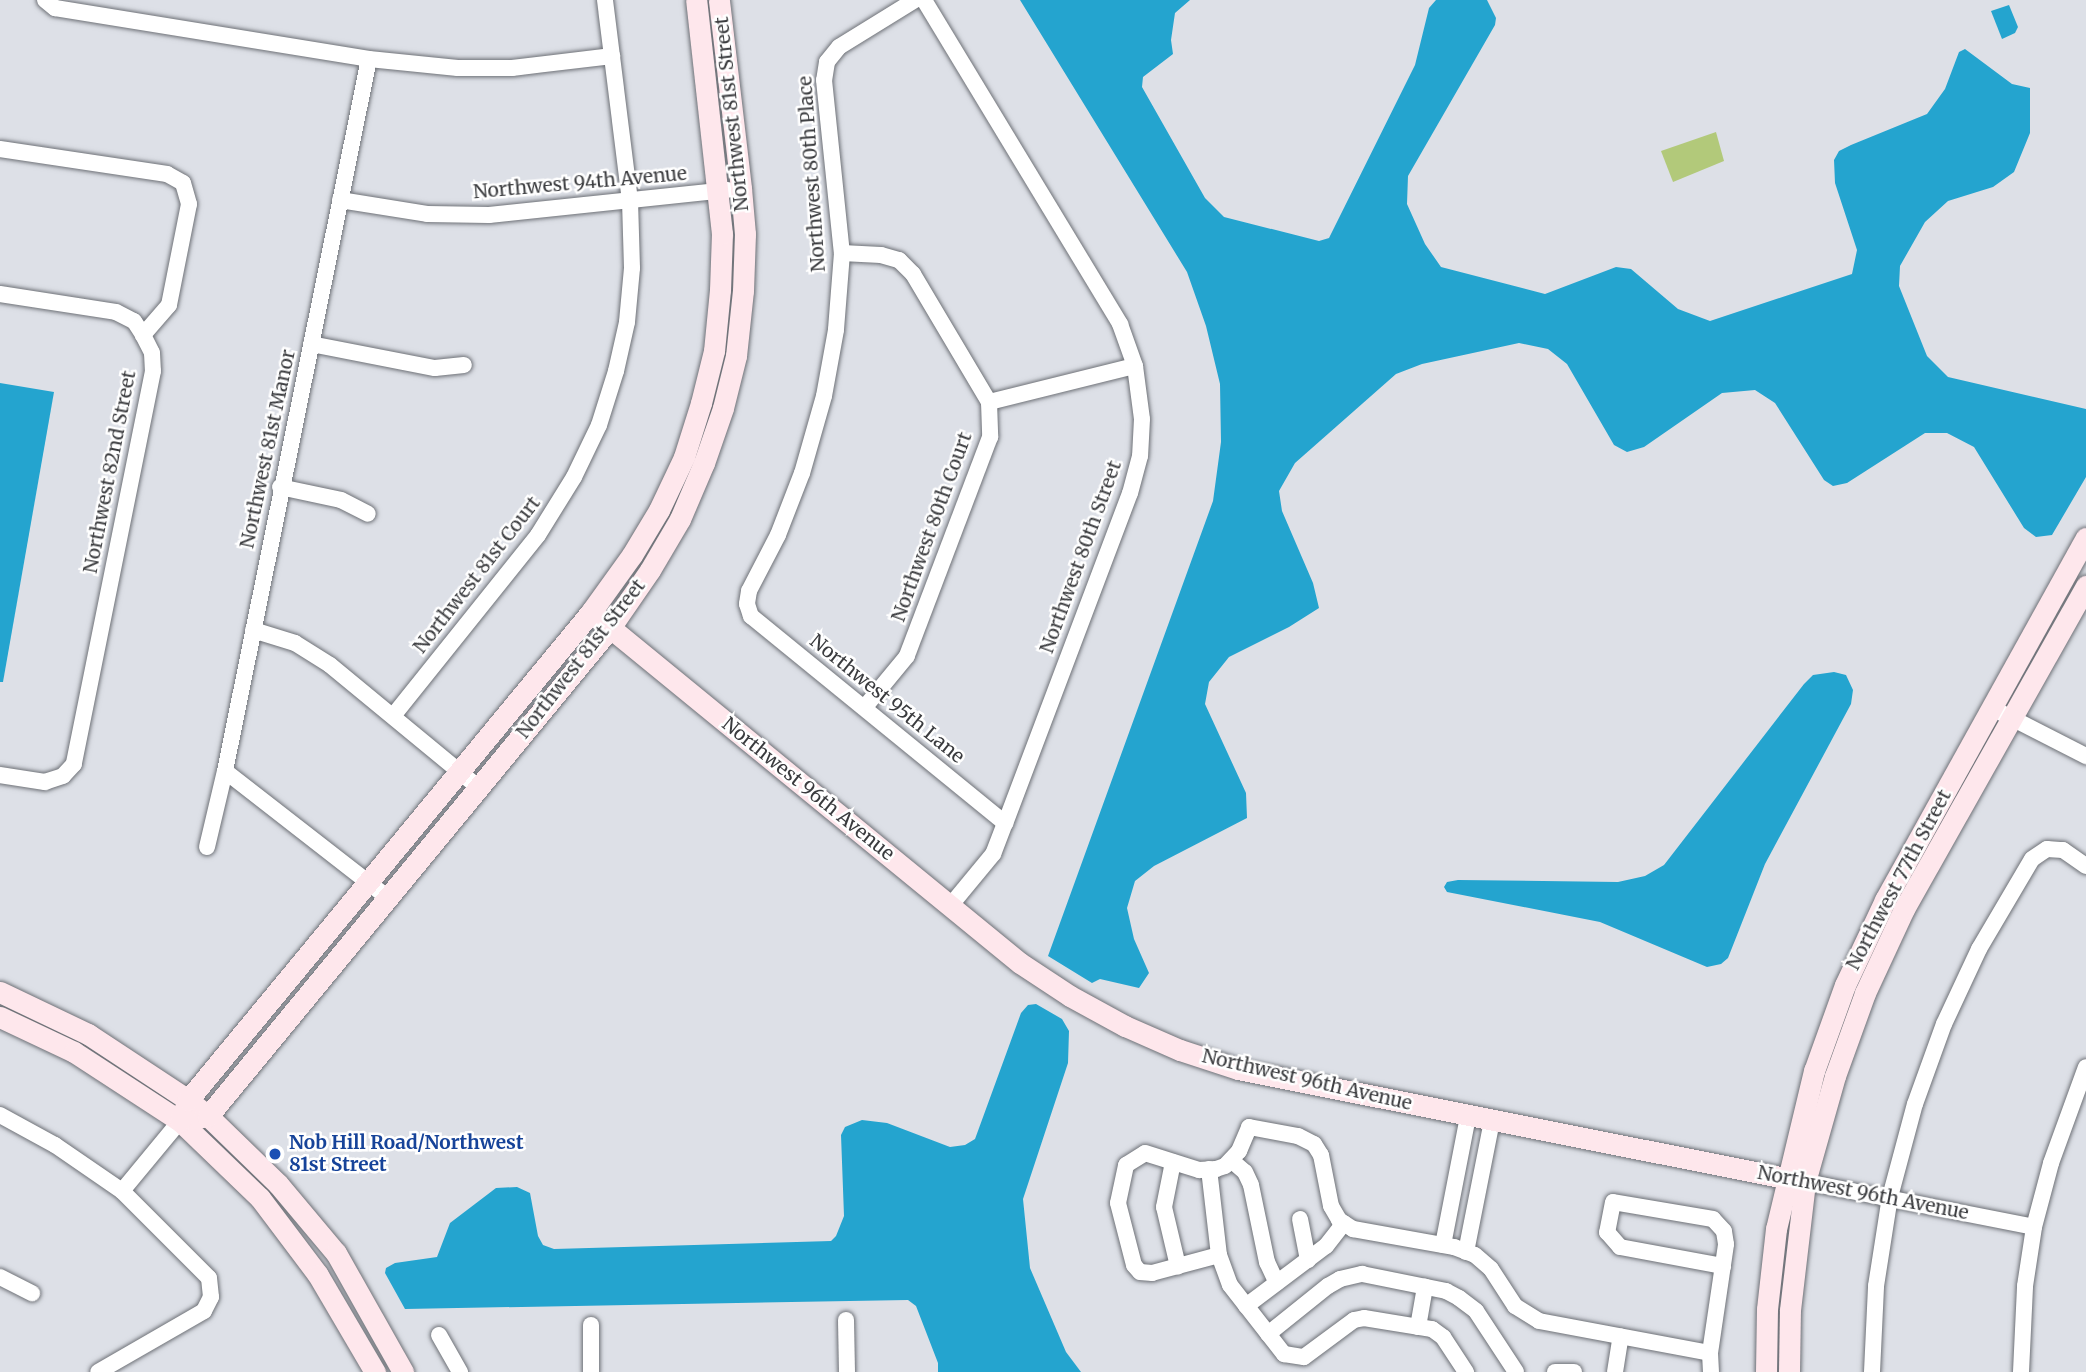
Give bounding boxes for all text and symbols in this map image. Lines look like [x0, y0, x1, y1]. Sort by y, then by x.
street label: Northwest 81st Street [710, 15, 754, 213]
street label: Northwest 80th Place [794, 75, 830, 273]
street label: Northwest 94th Avenue [472, 162, 688, 204]
street label: Northwest 81st Manor [236, 348, 300, 550]
street label: Northwest 82nd Street [79, 369, 141, 575]
street label: Northwest 80th Court [887, 429, 977, 625]
street label: Northwest 80th Street [1036, 458, 1126, 656]
street label: Northwest 81st Court [409, 492, 545, 658]
street label: Northwest 81st Street [512, 575, 650, 743]
street label: Northwest 95th Lane [805, 630, 969, 768]
street label: Northwest 96th Avenue [717, 713, 899, 865]
street label: Northwest 77th Street [1842, 786, 1956, 974]
street label: Northwest 96th Avenue [1200, 1045, 1414, 1115]
place label: Nob Hill Road/Northwest 81st Street [289, 1132, 524, 1176]
marker: Nob Hill Road/Northwest 81st Street [267, 1146, 283, 1162]
street label: Northwest 96th Avenue [1755, 1161, 1971, 1225]

